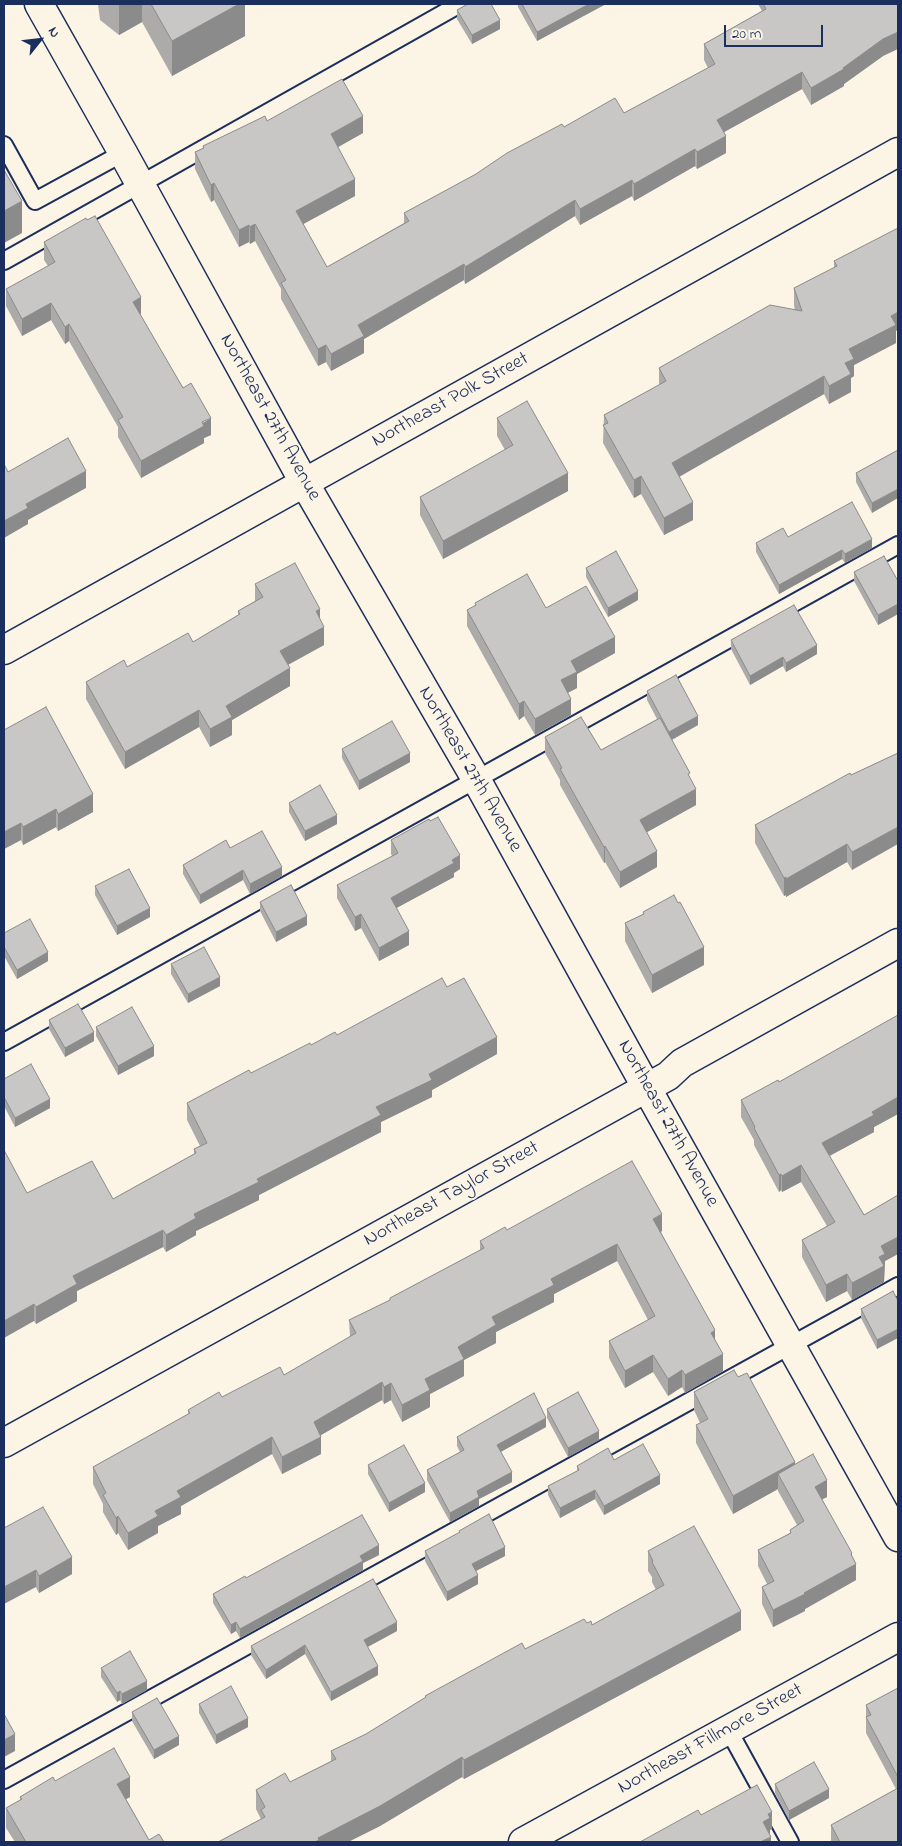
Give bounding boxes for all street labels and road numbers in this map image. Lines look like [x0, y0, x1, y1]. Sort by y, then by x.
street label: Northeast 27th Avenue [213, 330, 325, 506]
street label: Northeast Polk Street [368, 348, 534, 454]
street label: Northeast 27th Avenue [412, 683, 526, 857]
street label: Northeast 27th Avenue [611, 1036, 723, 1212]
street label: Northeast Taylor Street [360, 1137, 544, 1253]
street label: Northeast Fillmore Street [614, 1679, 808, 1801]

